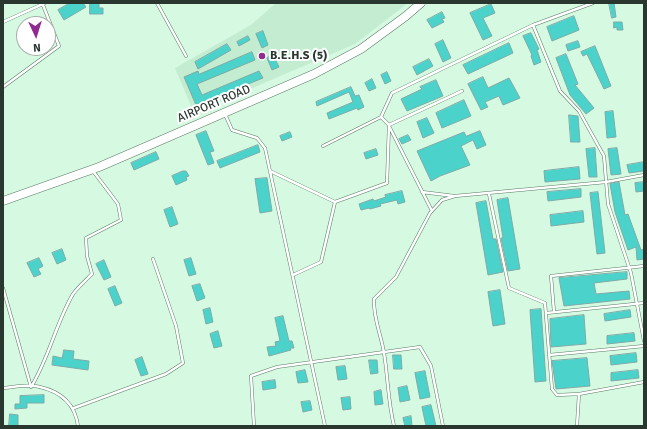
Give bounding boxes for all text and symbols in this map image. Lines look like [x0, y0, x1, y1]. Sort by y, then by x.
north arrow [16, 16, 56, 56]
text: N [33, 41, 41, 54]
place label: B.E.H.S (5) [270, 49, 328, 63]
marker: B.E.H.S (5) [257, 51, 267, 61]
street label: AIRPORT ROAD [175, 82, 253, 126]

